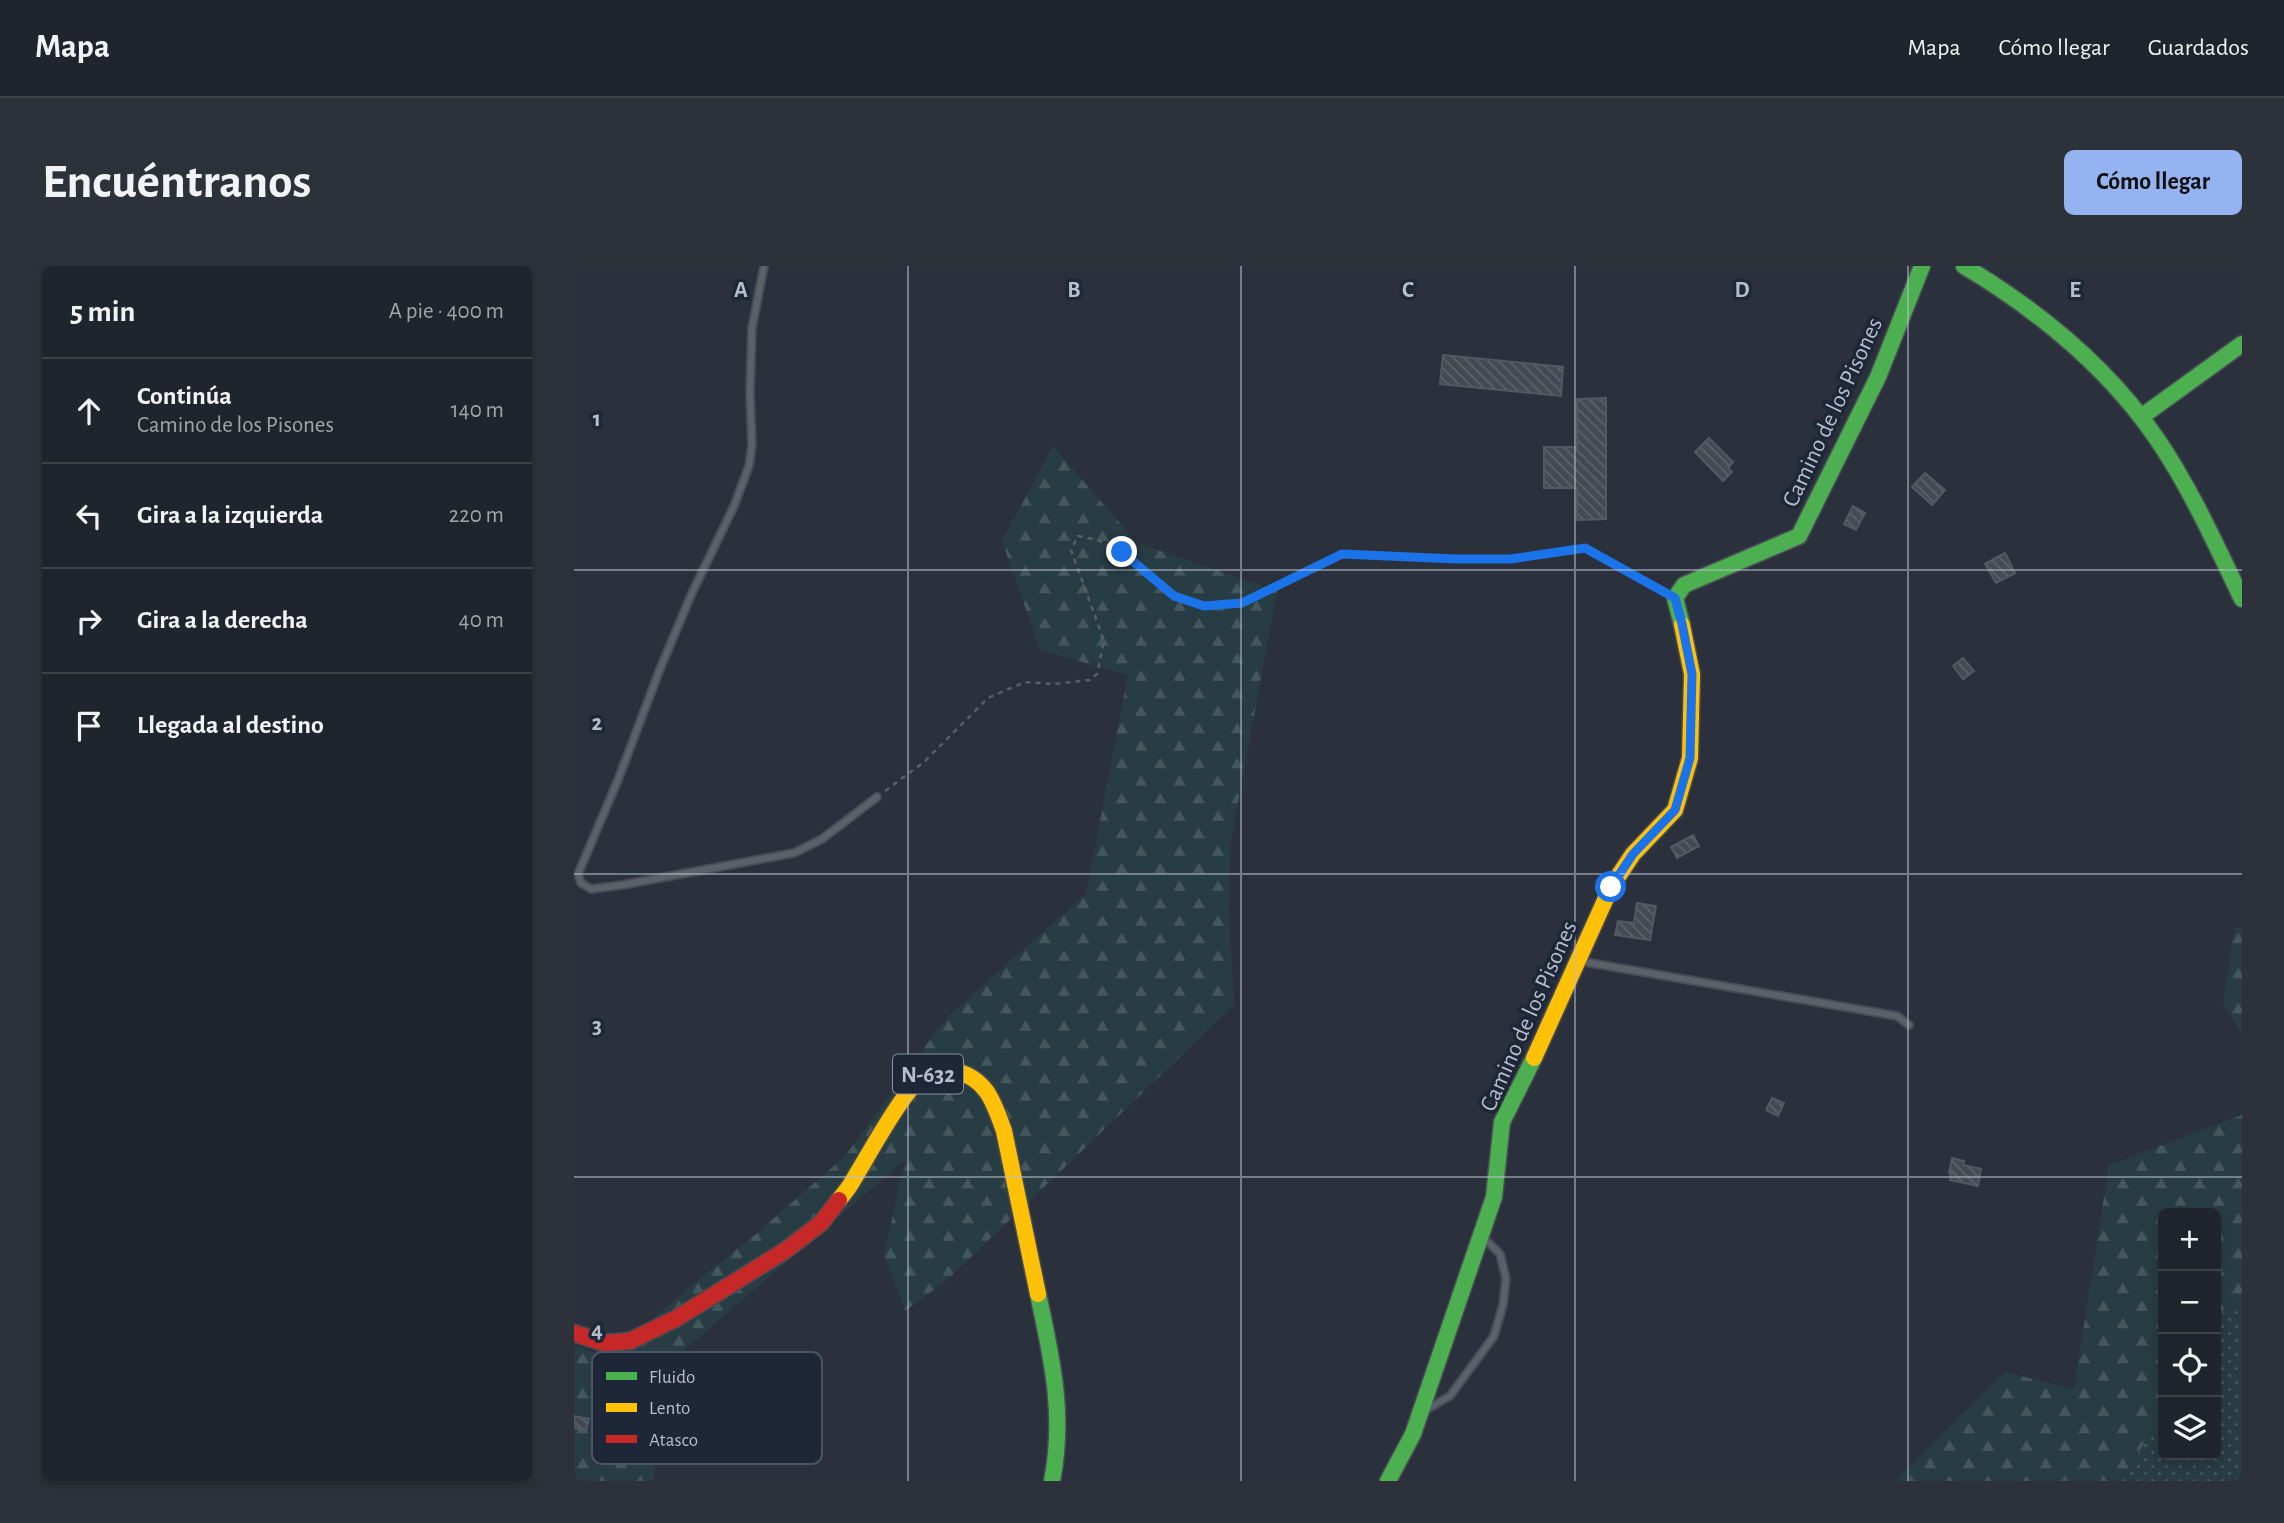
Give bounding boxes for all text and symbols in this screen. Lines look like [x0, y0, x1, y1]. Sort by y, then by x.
text: Mapa [35, 31, 110, 64]
text: Mapa [1907, 36, 1961, 60]
text: Cómo llegar [1999, 36, 2110, 60]
text: Guardados [2148, 36, 2249, 60]
button: Cómo llegar [2064, 150, 2242, 215]
text: Encuéntranos [42, 158, 311, 207]
text: A [734, 279, 748, 302]
text: B [1067, 279, 1081, 302]
text: C [1402, 279, 1414, 302]
text: D [1734, 279, 1750, 302]
text: E [2069, 279, 2081, 302]
text: 5 min [70, 297, 135, 327]
text: A pie · 400 m [389, 300, 504, 323]
street label: Camino de los Pisones [1779, 314, 1887, 511]
text: Continúa [137, 383, 232, 409]
icon: ahead [70, 392, 108, 430]
text: 140 m [451, 399, 504, 422]
text: 1 [593, 408, 601, 431]
text: Camino de los Pisones [137, 414, 334, 437]
icon: left [70, 497, 108, 535]
text: Gira a la izquierda [137, 502, 323, 528]
text: 220 m [449, 504, 504, 527]
route end [1106, 536, 1137, 567]
icon: right [70, 602, 108, 640]
text: Gira a la derecha [137, 607, 308, 633]
text: 40 m [459, 609, 504, 632]
icon: arrive [70, 707, 108, 745]
text: Llegada al destino [137, 712, 324, 738]
text: 2 [592, 712, 603, 735]
route start [1595, 871, 1626, 902]
street label: Camino de los Pisones [1476, 918, 1582, 1115]
text: 3 [592, 1015, 602, 1038]
road number: N-632 [893, 1054, 963, 1094]
map controls [2158, 1208, 2221, 1460]
button: + [2158, 1208, 2221, 1271]
button: − [2158, 1271, 2221, 1334]
text: 4 [591, 1319, 603, 1342]
button: locate [2158, 1334, 2221, 1397]
legend [592, 1352, 822, 1464]
text: Fluido [649, 1368, 695, 1387]
button: layers [2158, 1397, 2221, 1460]
text: Lento [649, 1399, 690, 1418]
text: Atasco [649, 1431, 698, 1450]

